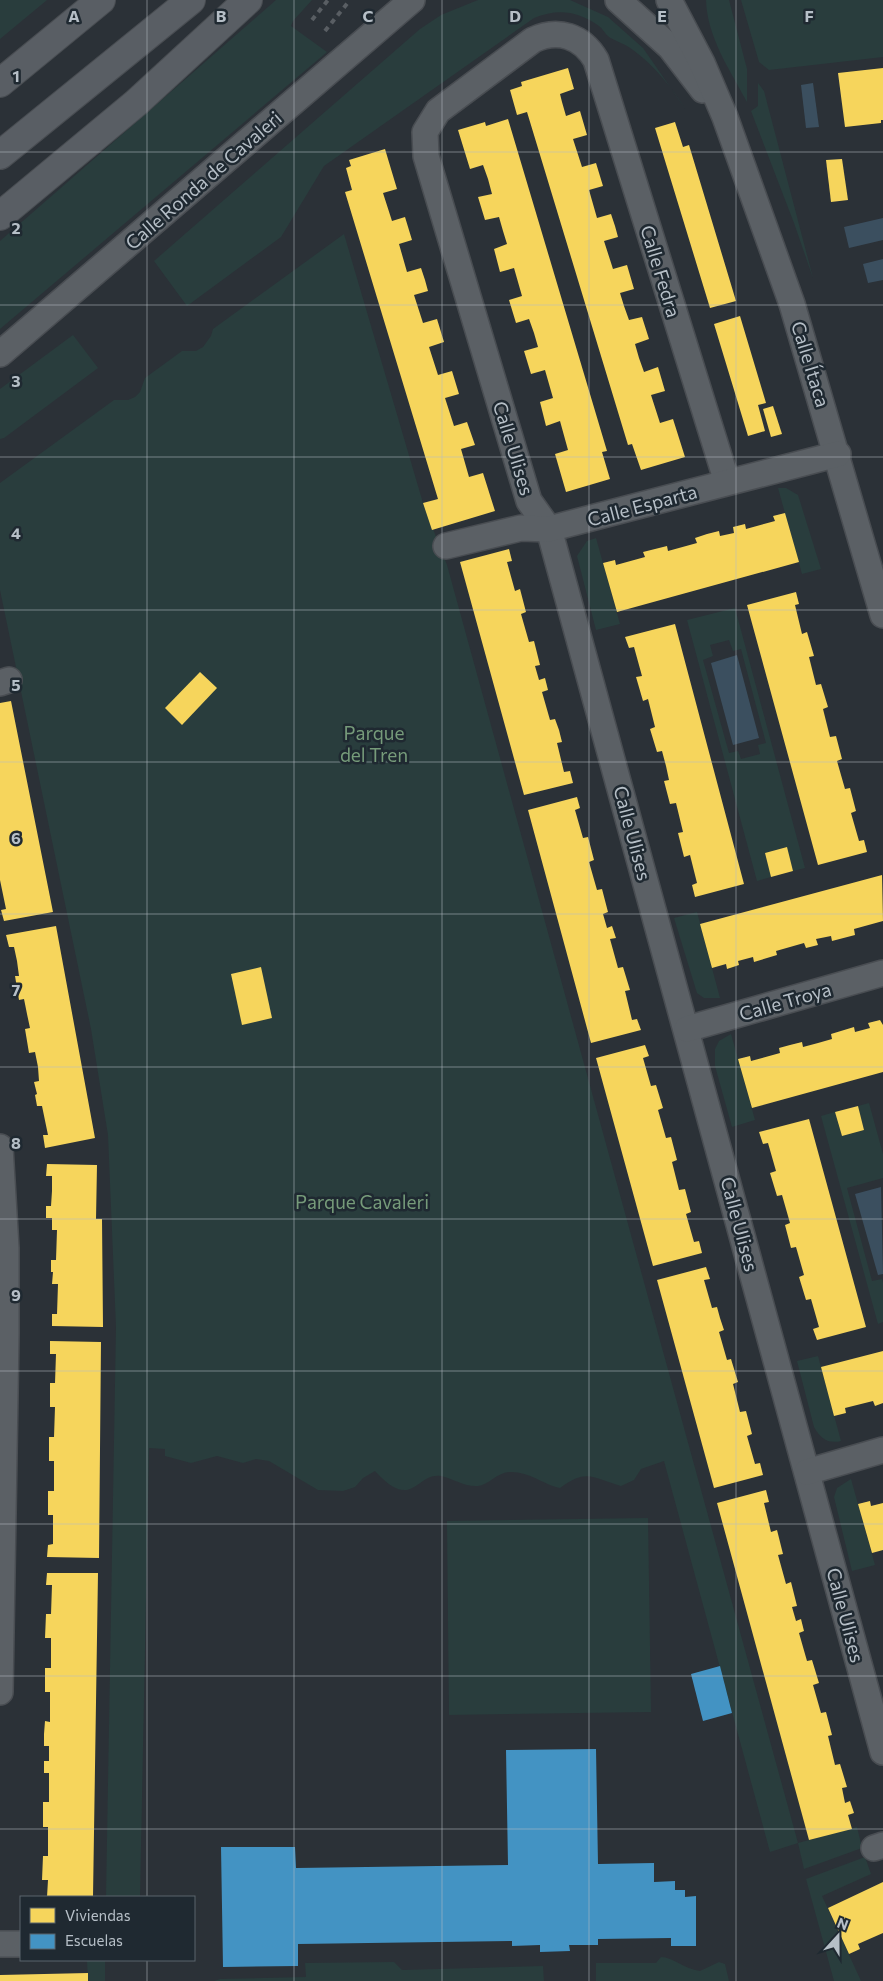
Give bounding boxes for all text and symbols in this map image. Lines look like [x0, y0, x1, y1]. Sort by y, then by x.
text: A [68, 6, 80, 25]
text: B [216, 6, 227, 25]
text: C [363, 6, 374, 25]
text: D [509, 6, 521, 25]
text: E [657, 6, 667, 25]
text: F [804, 6, 814, 25]
text: 1 [12, 66, 20, 85]
street label: Calle Ronda de Cavaleri [120, 106, 286, 254]
text: 2 [11, 218, 21, 237]
street label: Calle Fedra [636, 222, 686, 320]
street label: Calle Ítaca [787, 318, 835, 410]
text: 3 [11, 371, 21, 390]
street label: Calle Ulises [489, 398, 539, 498]
street label: Calle Esparta [585, 479, 699, 531]
text: 4 [11, 523, 21, 542]
text: 5 [11, 675, 21, 694]
park label: Parque del Tren [340, 721, 408, 766]
street label: Calle Ulises [609, 783, 657, 883]
text: 6 [11, 828, 21, 847]
street label: Calle Troya [736, 977, 834, 1025]
text: 7 [12, 980, 21, 999]
text: 8 [11, 1133, 21, 1152]
street label: Calle Ulises [716, 1174, 764, 1274]
park label: Parque Cavaleri [295, 1190, 429, 1213]
text: 9 [11, 1285, 21, 1304]
street label: Calle Ulises [822, 1565, 870, 1665]
legend [20, 1896, 195, 1961]
text: Viviendas [65, 1906, 131, 1924]
north arrow [813, 1911, 863, 1961]
text: N [835, 1914, 851, 1933]
text: Escuelas [65, 1931, 123, 1949]

